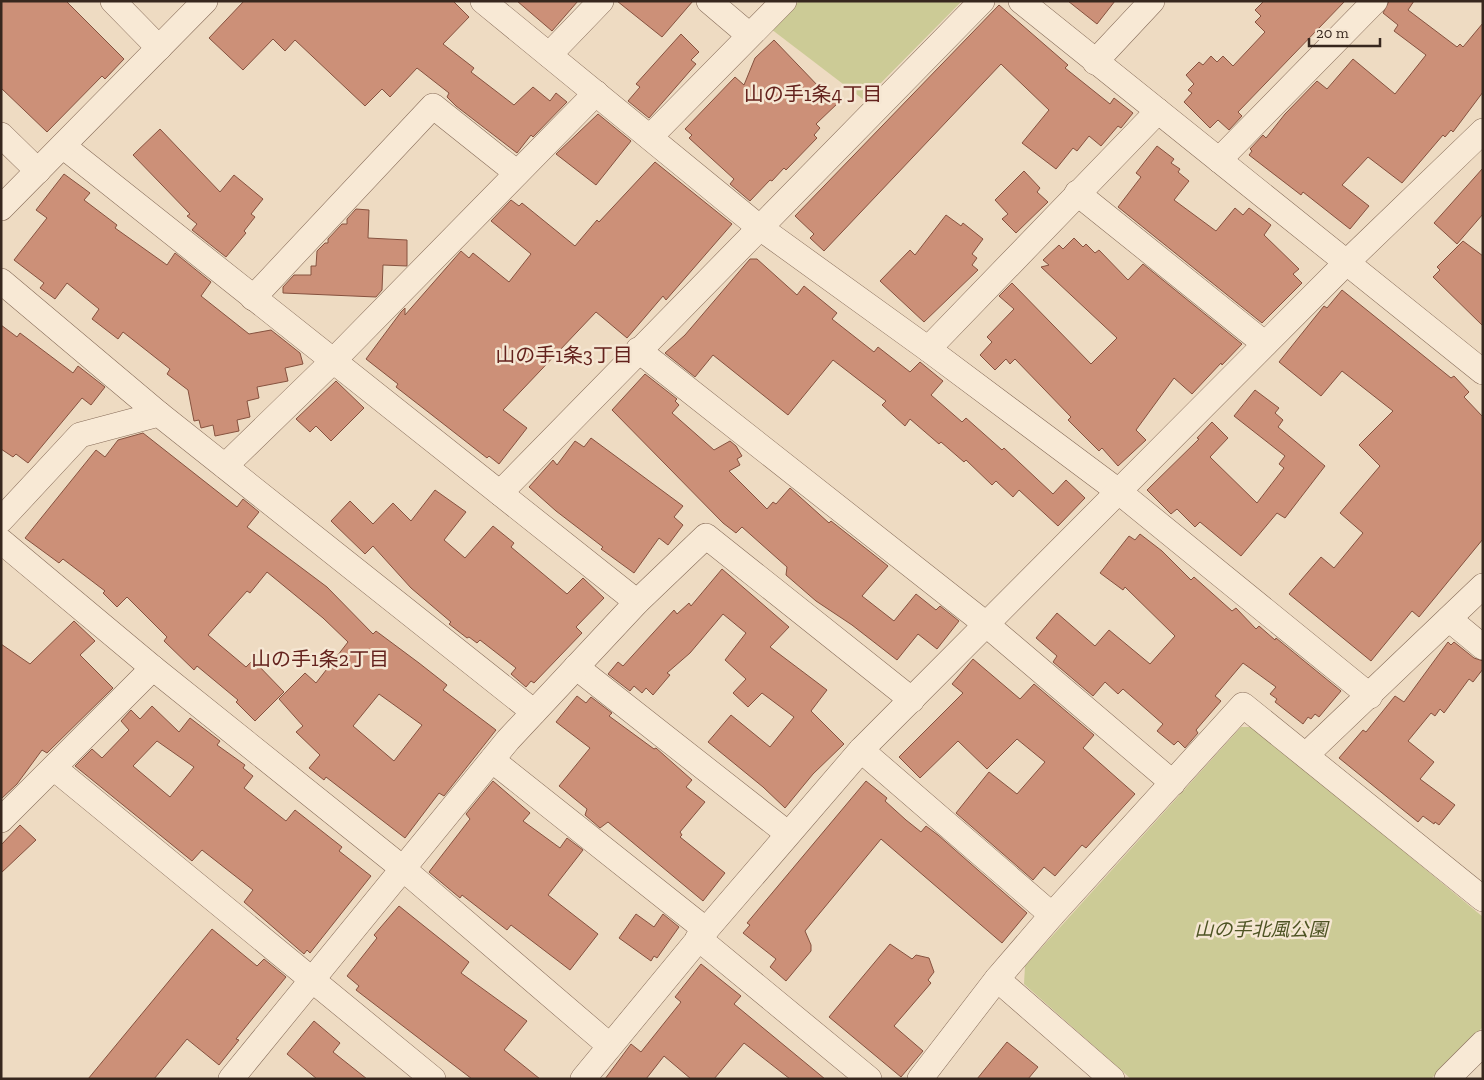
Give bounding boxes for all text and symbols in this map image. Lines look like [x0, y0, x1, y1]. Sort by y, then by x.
scale bar [1309, 15, 1380, 47]
text: 20 m [1316, 24, 1349, 42]
district label: 山の手1条4丁目 [744, 82, 882, 106]
district label: 山の手1条3丁目 [495, 343, 633, 367]
district label: 山の手1条2丁目 [251, 647, 389, 671]
park label: 山の手北風公園 [1194, 918, 1330, 941]

